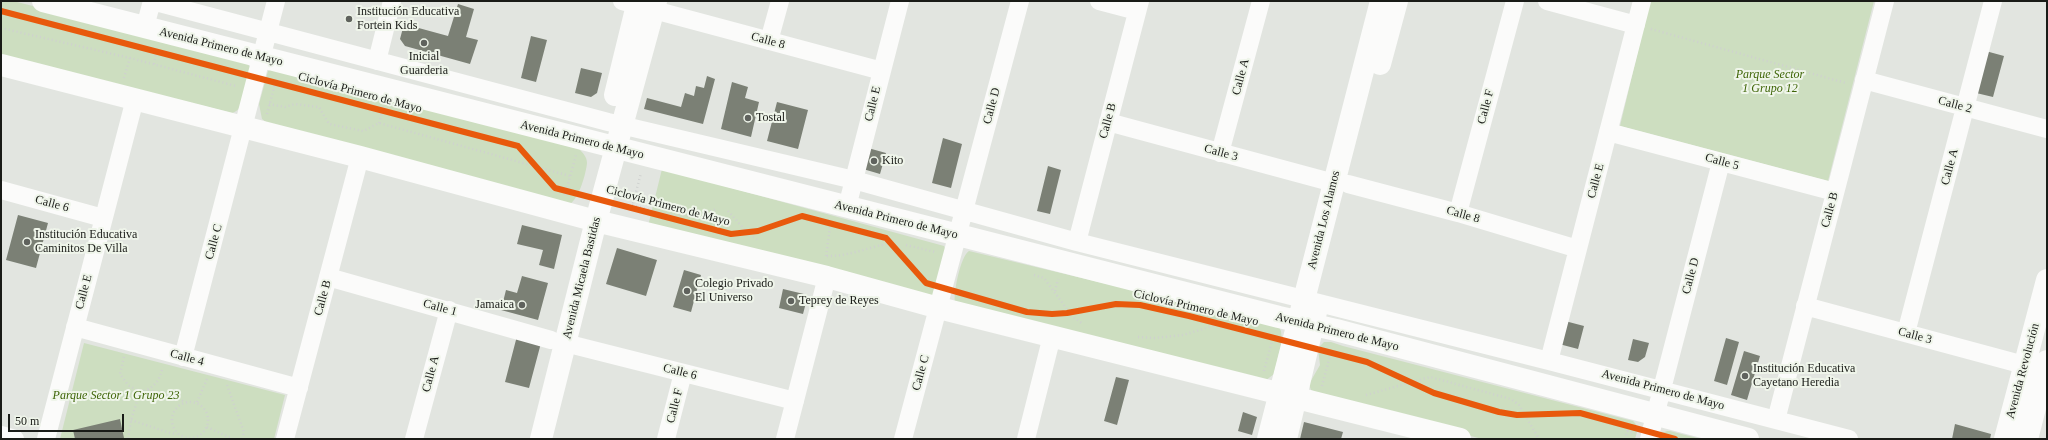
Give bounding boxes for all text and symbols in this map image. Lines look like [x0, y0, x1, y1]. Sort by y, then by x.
place label: Institución Educativa Fortein Kids [357, 5, 459, 33]
marker: Institución Educativa Fortein Kids [344, 14, 354, 24]
street label: Avenida Primero de Mayo [158, 25, 284, 69]
street label: Calle 8 [750, 30, 786, 52]
marker: Inicial Guarderia [419, 38, 429, 48]
place label: Inicial Guarderia [400, 50, 448, 78]
street label: Calle A [1229, 57, 1253, 97]
park label: Parque Sector 1 Grupo 12 [1736, 68, 1804, 96]
street label: Ciclovía Primero de Mayo [296, 70, 424, 116]
street label: Calle E [862, 85, 884, 123]
street label: Calle D [980, 86, 1004, 126]
street label: Calle F [1475, 88, 1497, 126]
street label: Calle 2 [1937, 94, 1973, 116]
street label: Calle B [1096, 102, 1120, 140]
place label: Tostal [756, 111, 785, 125]
marker: Tostal [743, 113, 753, 123]
street label: Avenida Primero de Mayo [519, 118, 645, 162]
street label: Calle 3 [1203, 142, 1239, 164]
street label: Calle A [1938, 147, 1962, 187]
street label: Calle 5 [1704, 151, 1740, 173]
place label: Kito [882, 154, 903, 168]
marker: Kito [869, 156, 879, 166]
street label: Calle E [1584, 162, 1608, 200]
street label: Avenida Los Alamos [1305, 169, 1343, 271]
street label: Ciclovía Primero de Mayo [604, 183, 732, 229]
street label: Calle B [1818, 191, 1842, 229]
street label: Calle 6 [34, 193, 70, 215]
street label: Avenida Primero de Mayo [833, 198, 959, 242]
street label: Calle 8 [1445, 203, 1481, 227]
street label: Avenida Micaela Bastidas [560, 216, 604, 340]
street label: Calle C [202, 223, 226, 261]
place label: Institución Educativa Caminitos De Villa [35, 228, 137, 256]
marker: Institución Educativa Caminitos De Villa [22, 237, 32, 247]
street label: Calle D [1679, 256, 1703, 296]
street label: Calle E [72, 273, 96, 311]
place label: Colegio Privado El Universo [695, 277, 773, 305]
street label: Calle B [311, 279, 335, 317]
marker: Colegio Privado El Universo [682, 286, 692, 296]
street label: Ciclovía Primero de Mayo [1132, 287, 1260, 329]
place label: Teprey de Reyes [799, 294, 879, 308]
marker: Teprey de Reyes [786, 296, 796, 306]
street label: Calle 1 [422, 297, 458, 319]
place label: Jamaica [475, 298, 514, 312]
marker: Jamaica [517, 300, 527, 310]
street label: Avenida Primero de Mayo [1274, 310, 1400, 354]
street label: Avenida Revolución [2003, 322, 2043, 420]
street label: Calle 3 [1897, 325, 1933, 347]
street label: Calle 4 [169, 347, 205, 369]
street label: Calle A [419, 354, 443, 394]
street label: Calle C [909, 354, 933, 392]
street label: Calle 6 [662, 361, 698, 383]
place label: Institución Educativa Cayetano Heredia [1753, 362, 1855, 390]
street label: Avenida Primero de Mayo [1600, 367, 1726, 413]
marker: Institución Educativa Cayetano Heredia [1740, 371, 1750, 381]
street label: Calle F [664, 387, 686, 425]
park label: Parque Sector 1 Grupo 23 [53, 389, 179, 403]
scale bar [10, 406, 126, 432]
text: 50 m [15, 414, 39, 428]

